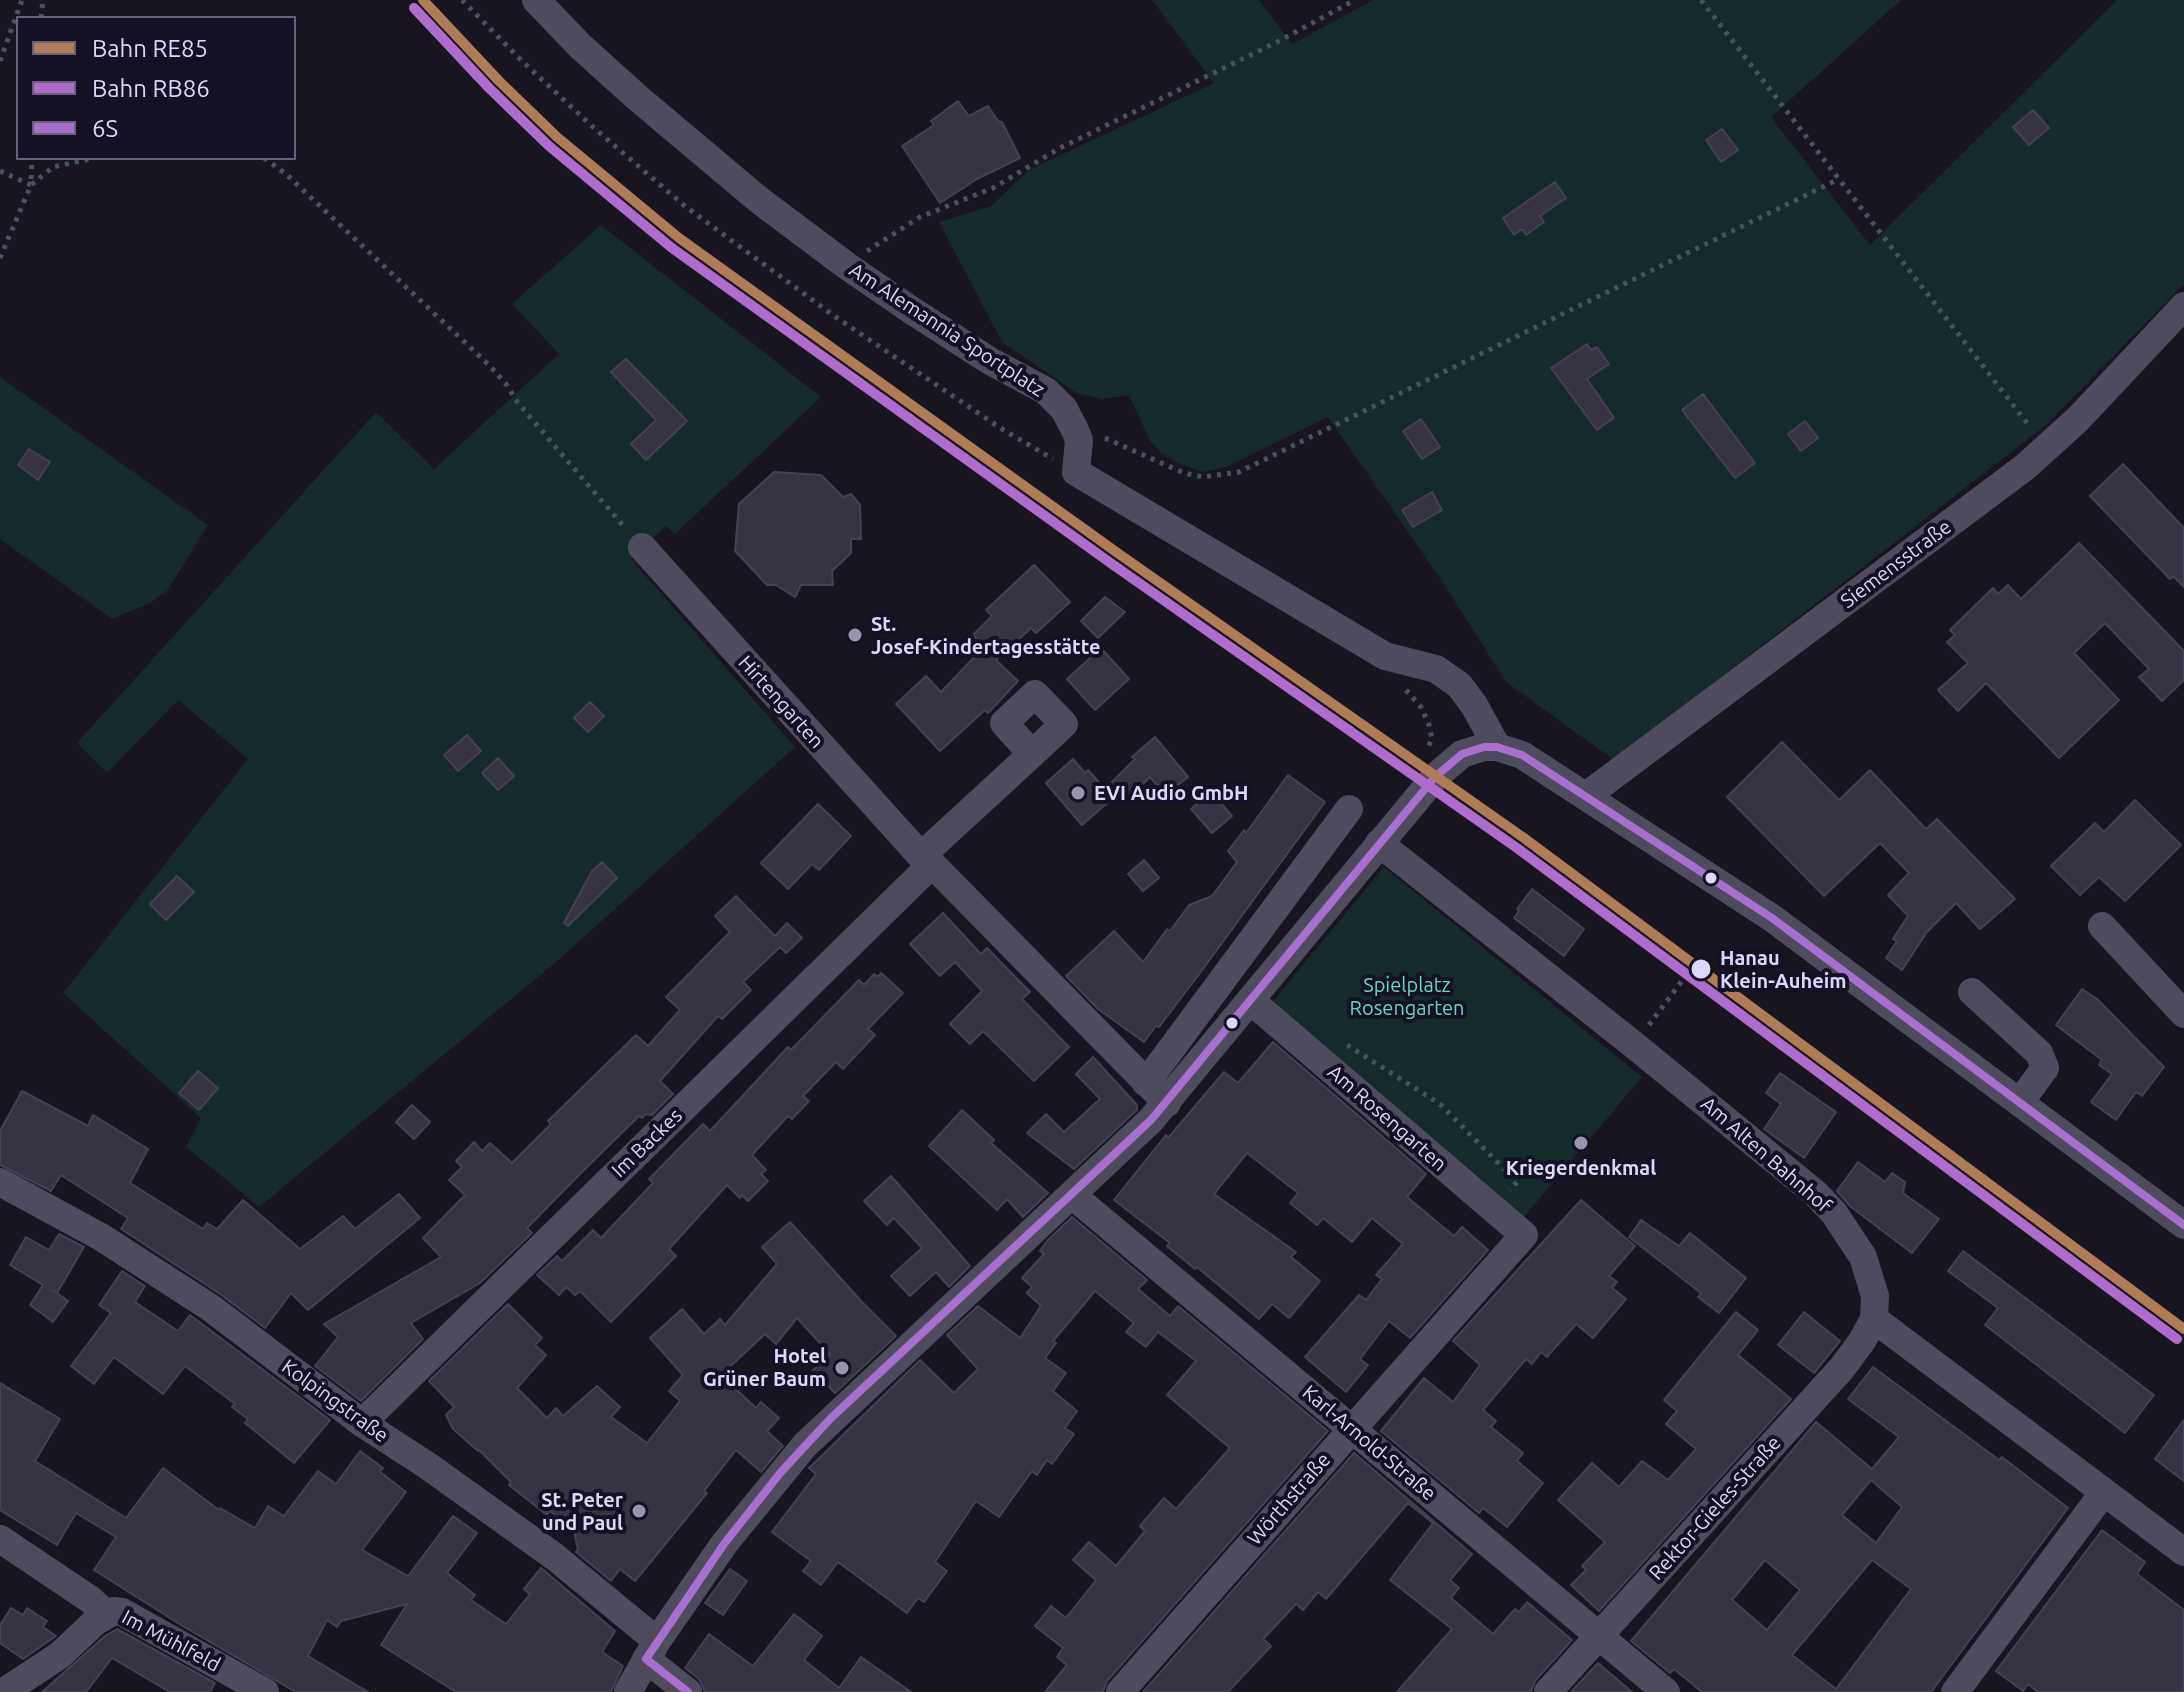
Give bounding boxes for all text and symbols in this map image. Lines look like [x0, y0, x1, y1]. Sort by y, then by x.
legend [16, 16, 296, 160]
text: Bahn RE85 [92, 35, 208, 62]
text: Bahn RB86 [92, 75, 210, 102]
text: 6S [92, 115, 118, 142]
street label: Am Alemannia Sportplatz [845, 258, 1049, 402]
street label: Siemensstraße [1836, 515, 1956, 613]
place label: St. Josef-Kindertagesstätte [871, 612, 1101, 659]
marker: St. Josef-Kindertagesstätte [846, 626, 864, 644]
street label: Hirtengarten [733, 651, 829, 753]
place label: EVI Audio GmbH [1094, 781, 1248, 805]
marker: EVI Audio GmbH [1069, 784, 1087, 802]
unlabelled marker [1703, 870, 1719, 886]
place label: Hanau Klein-Auheim [1720, 946, 1846, 993]
marker: Hanau Klein-Auheim [1689, 957, 1713, 981]
park label: Spielplatz Rosengarten [1350, 973, 1464, 1020]
unlabelled marker [1224, 1015, 1240, 1031]
street label: Am Rosengarten [1323, 1060, 1451, 1176]
street label: Am Alten Bahnhof [1696, 1092, 1836, 1218]
street label: Im Backes [607, 1104, 687, 1182]
marker: Kriegerdenkmal [1572, 1134, 1590, 1152]
place label: Kriegerdenkmal [1506, 1156, 1656, 1180]
place label: Hotel Grüner Baum [703, 1344, 826, 1391]
street label: Kolpingstraße [277, 1354, 393, 1448]
marker: Hotel Grüner Baum [833, 1359, 851, 1377]
street label: Karl-Arnold-Straße [1297, 1380, 1441, 1506]
street label: Rektor-Gieles-Straße [1644, 1431, 1786, 1585]
street label: Wörthstraße [1242, 1448, 1336, 1550]
place label: St. Peter und Paul [541, 1488, 623, 1535]
marker: St. Peter und Paul [630, 1502, 648, 1520]
street label: Im Mühlfeld [118, 1605, 224, 1677]

